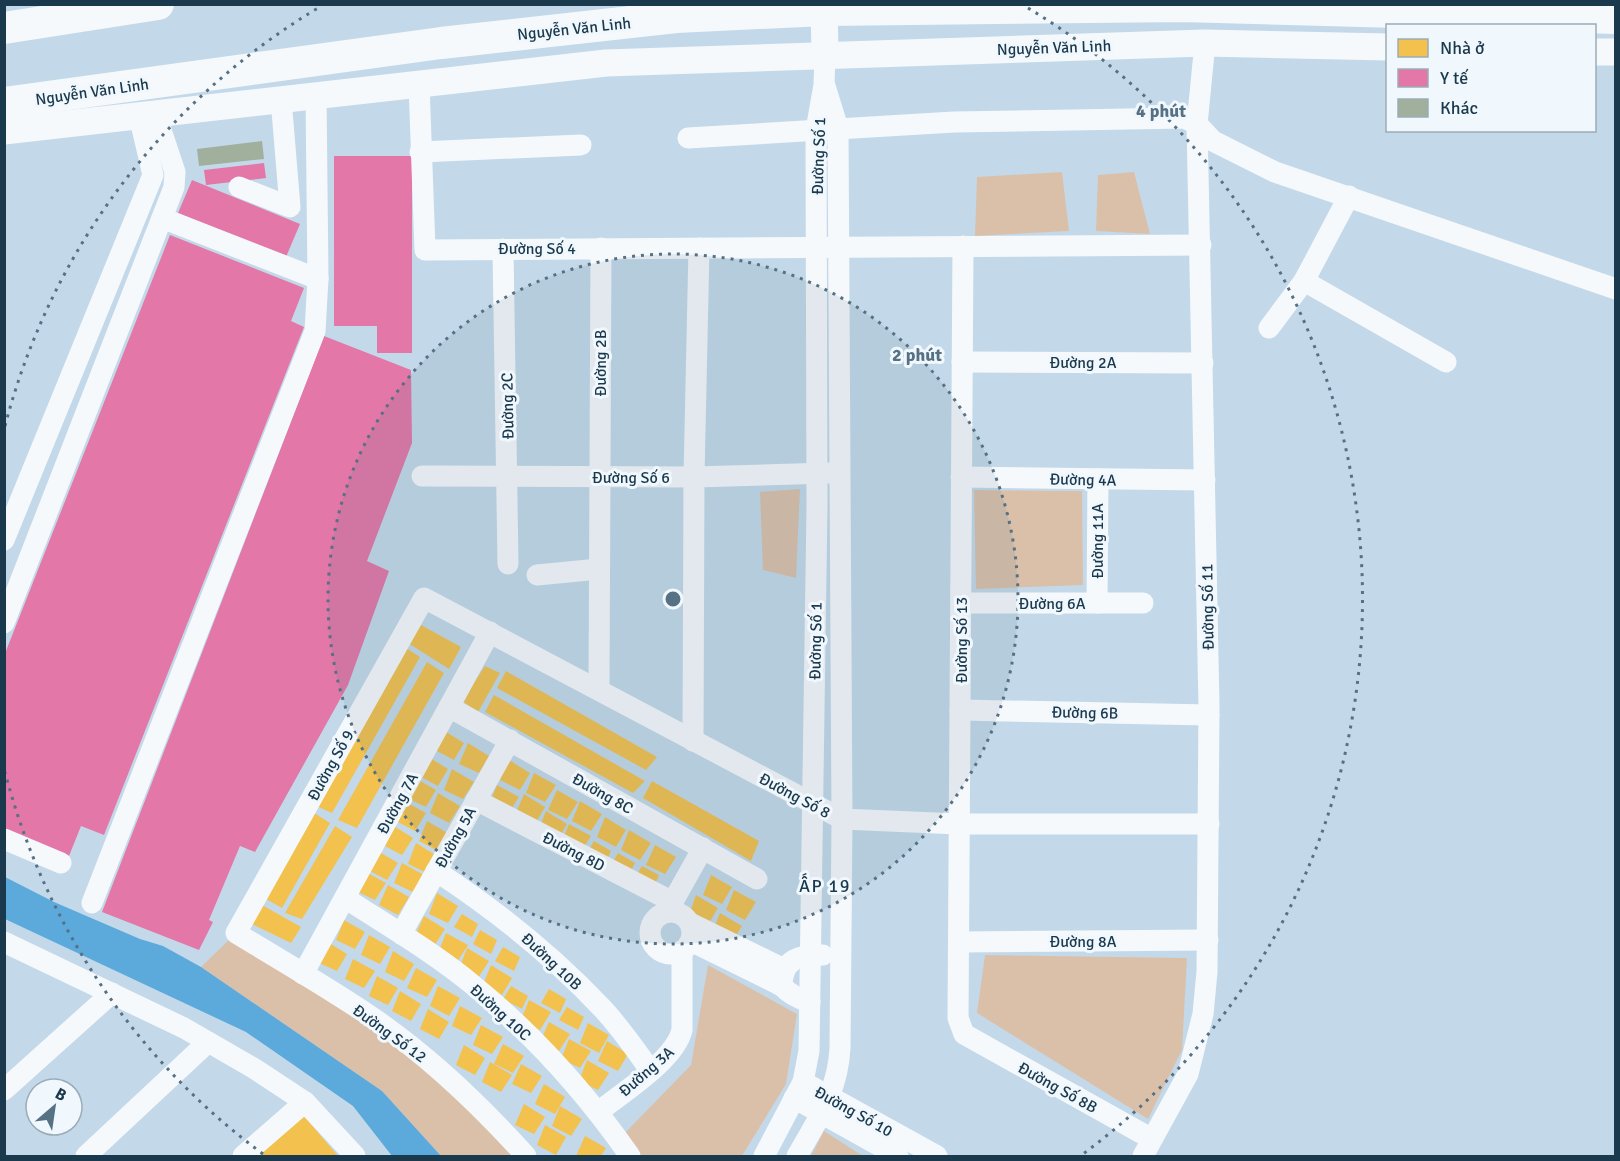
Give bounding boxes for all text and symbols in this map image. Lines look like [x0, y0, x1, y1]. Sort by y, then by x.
street label: Nguyễn Văn Linh [516, 13, 632, 45]
legend [1386, 24, 1596, 132]
street label: Nguyễn Văn Linh [997, 36, 1112, 60]
text: Nhà ở [1440, 37, 1485, 59]
text: Y tế [1440, 67, 1469, 89]
street label: Nguyễn Văn Linh [34, 74, 150, 110]
text: Khác [1440, 97, 1478, 119]
text: 4 phút [1136, 100, 1186, 122]
street label: Đường Số 1 [808, 117, 830, 195]
street label: Đường Số 4 [498, 239, 576, 259]
street label: Đường 2B [591, 330, 611, 396]
text: 2 phút [892, 344, 942, 366]
street label: Đường 2A [1050, 353, 1117, 373]
street label: Đường 2C [497, 372, 519, 440]
street label: Đường Số 6 [592, 468, 670, 488]
street label: Đường 4A [1049, 469, 1117, 491]
street label: Đường 11A [1088, 503, 1108, 579]
street label: Đường Số 11 [1197, 564, 1219, 650]
centre of rings [663, 589, 683, 609]
street label: Đường 6A [1019, 594, 1086, 614]
street label: Đường Số 13 [952, 597, 972, 683]
street label: Đường Số 1 [805, 602, 827, 680]
street label: Đường 6B [1051, 702, 1119, 724]
street label: Đường Số 9 [303, 727, 358, 804]
street label: Đường 7A [373, 769, 423, 838]
street label: Đường 8C [568, 769, 637, 819]
street label: Đường Số 8 [755, 769, 834, 823]
street label: Đường 5A [431, 803, 481, 872]
street label: Đường 8D [539, 828, 608, 876]
district label: ẤP 19 [799, 872, 851, 897]
street label: Đường 10B [517, 929, 586, 995]
street label: Đường 8A [1050, 932, 1117, 952]
street label: Đường 10C [466, 980, 535, 1046]
street label: Đường Số 12 [349, 1000, 430, 1067]
street label: Đường 3A [615, 1042, 679, 1101]
street label: Đường Số 8B [1014, 1058, 1101, 1118]
north arrow [24, 1077, 84, 1137]
street label: Đường Số 10 [811, 1082, 896, 1142]
text: B [52, 1084, 70, 1106]

